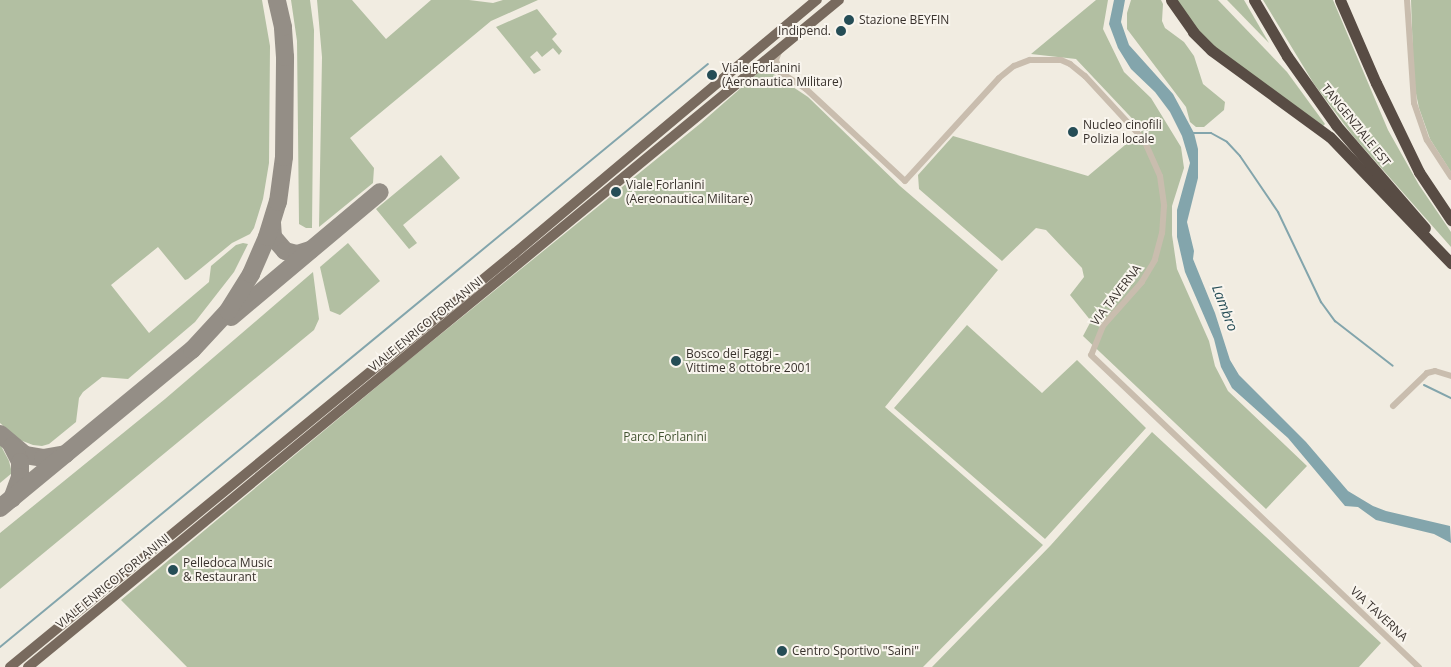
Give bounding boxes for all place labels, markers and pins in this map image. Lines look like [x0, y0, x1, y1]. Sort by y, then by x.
place label: Stazione BEYFIN [859, 13, 949, 27]
marker: Stazione BEYFIN [843, 14, 855, 26]
place label: Indipend. [778, 24, 831, 38]
marker: Indipend. [835, 25, 847, 37]
place label: Viale Forlanini (Aeronautica Militare) [722, 61, 842, 89]
marker: Viale Forlanini (Aeronautica Militare) [706, 69, 718, 81]
place label: Nucleo cinofili Polizia locale [1083, 118, 1162, 146]
marker: Nucleo cinofili Polizia locale [1067, 126, 1079, 138]
place label: Viale Forlanini (Aereonautica Militare) [626, 178, 753, 206]
marker: Viale Forlanini (Aereonautica Militare) [610, 186, 622, 198]
place label: Bosco dei Faggi - Vittime 8 ottobre 2001 [686, 347, 811, 375]
marker: Bosco dei Faggi - Vittime 8 ottobre 2001 [670, 355, 682, 367]
place label: Pelledoca Music & Restaurant [183, 556, 272, 584]
marker: Pelledoca Music & Restaurant [167, 564, 179, 576]
place label: Centro Sportivo "Saini" [792, 644, 919, 658]
marker: Centro Sportivo "Saini" [776, 645, 788, 657]

